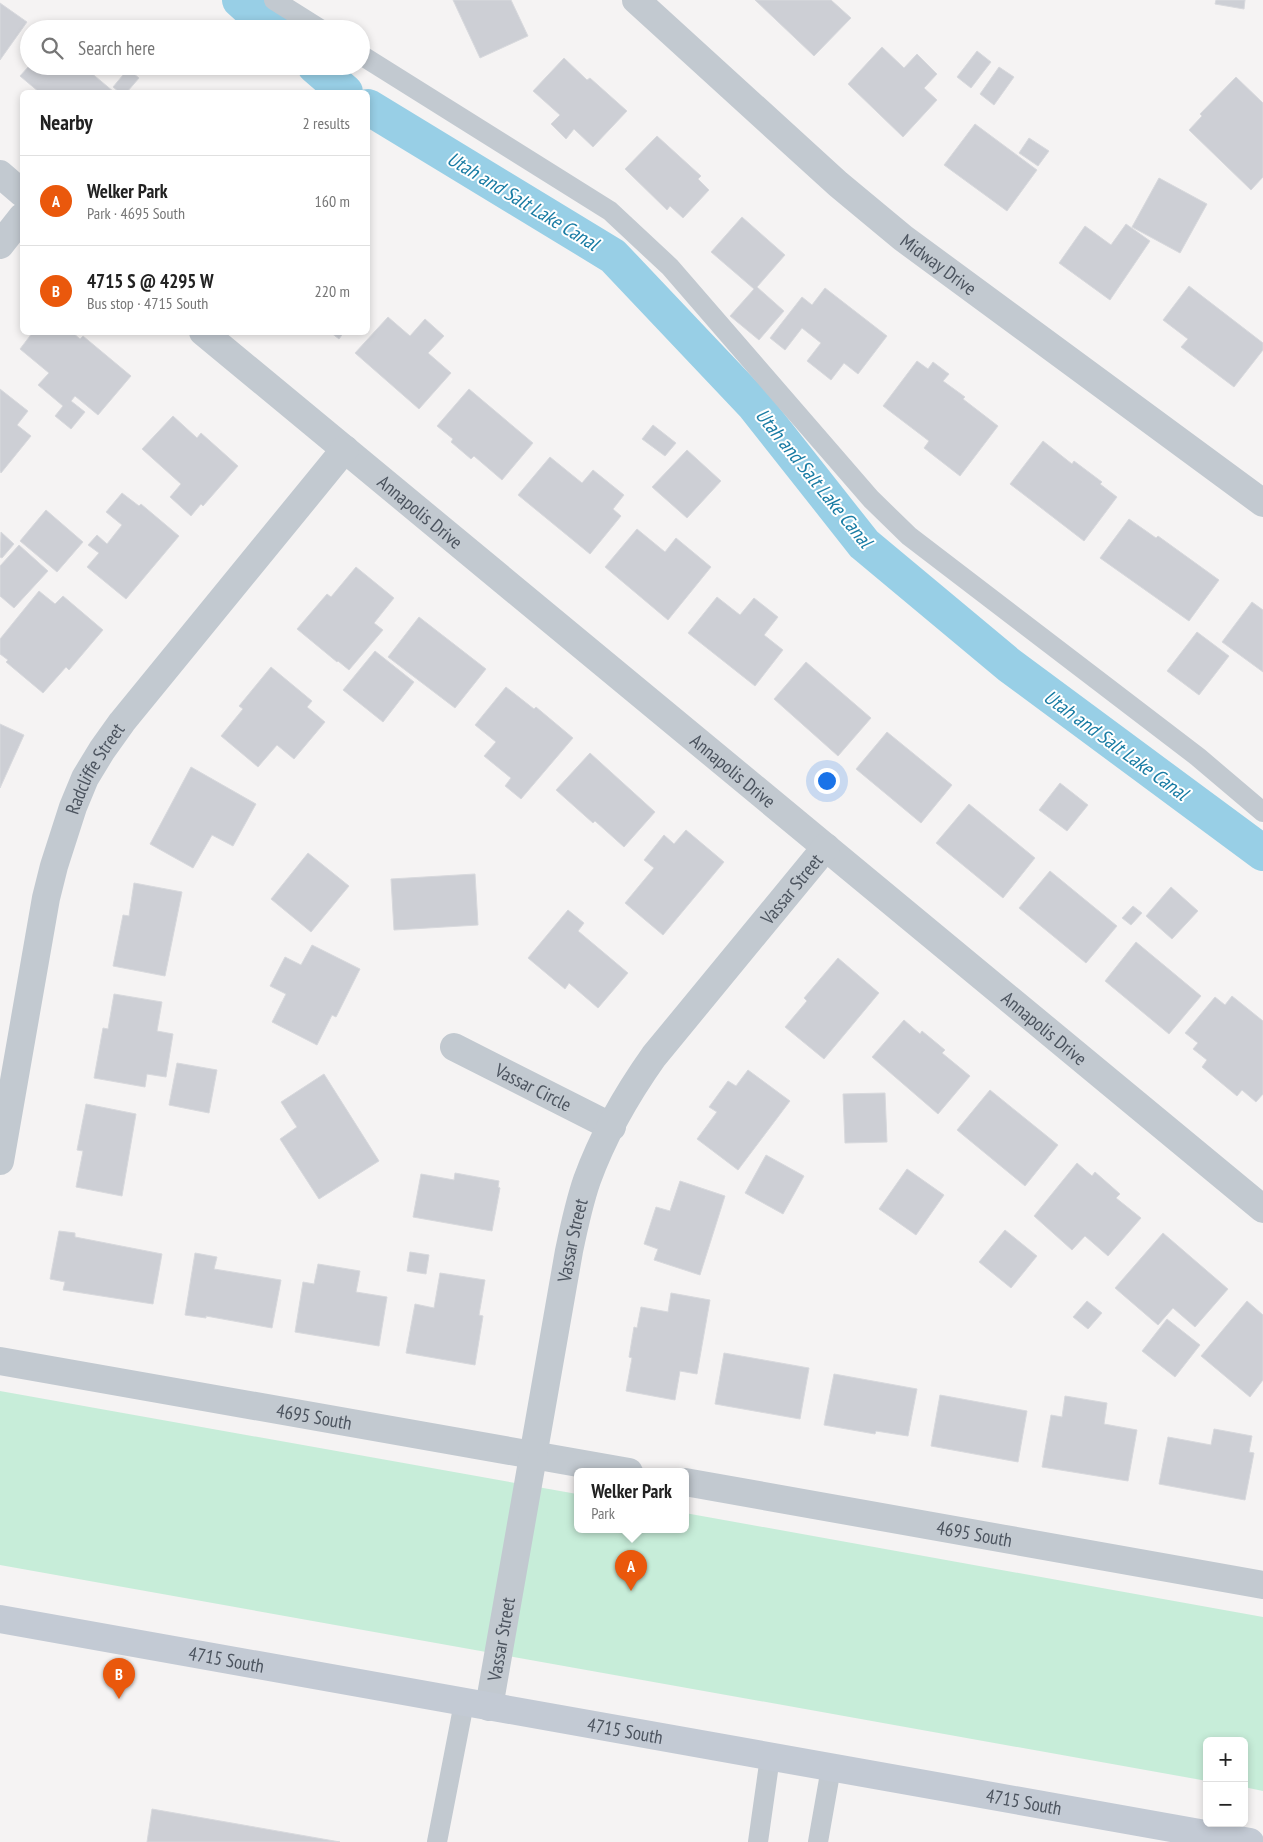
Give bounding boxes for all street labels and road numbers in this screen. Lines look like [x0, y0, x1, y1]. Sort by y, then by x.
street label: Midway Drive [896, 228, 981, 300]
street label: Annapolis Drive [373, 470, 468, 554]
street label: Radcliffe Street [60, 718, 130, 817]
street label: Annapolis Drive [686, 728, 781, 813]
street label: Vassar Street [755, 848, 828, 930]
street label: Annapolis Drive [997, 986, 1092, 1070]
street label: Vassar Circle [490, 1057, 576, 1117]
street label: Vassar Street [552, 1195, 593, 1285]
street label: 4695 South [274, 1398, 354, 1435]
street label: 4695 South [935, 1515, 1014, 1552]
street label: Vassar Street [482, 1594, 520, 1684]
street label: 4715 South [187, 1641, 266, 1678]
street label: 4715 South [585, 1712, 665, 1749]
street label: 4715 South [984, 1783, 1064, 1820]

